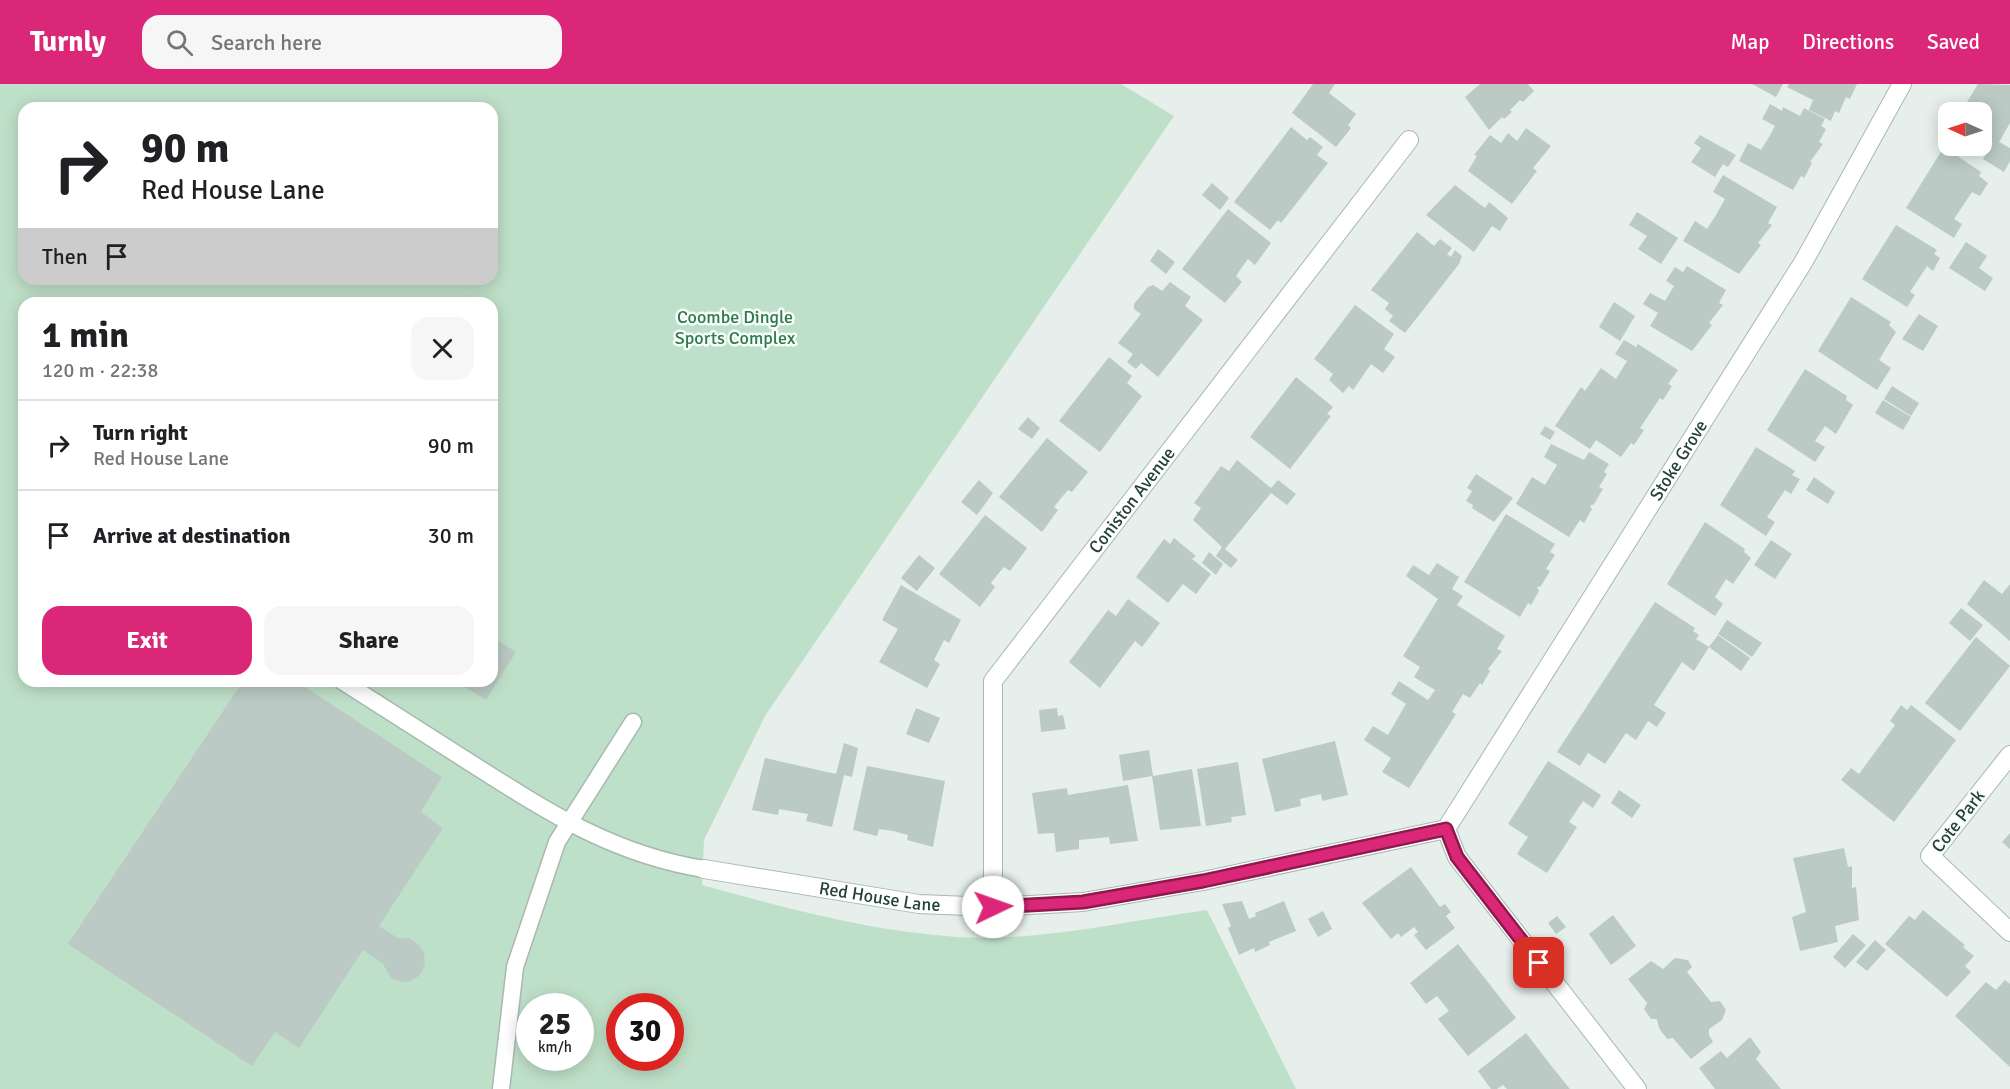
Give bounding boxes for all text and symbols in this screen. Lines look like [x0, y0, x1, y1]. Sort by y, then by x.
search box [142, 15, 562, 69]
text: Turnly [30, 25, 106, 59]
icon: search [163, 26, 196, 59]
text: Search here [211, 29, 322, 56]
text: Map [1731, 29, 1769, 55]
text: Directions [1802, 29, 1894, 55]
text: Saved [1927, 29, 1980, 55]
north arrow [1938, 102, 1992, 156]
map controls [1938, 102, 1992, 156]
text: 90 m [141, 123, 230, 174]
icon: right [42, 126, 120, 204]
text: Red House Lane [141, 174, 325, 207]
icon: arrive [100, 240, 133, 273]
text: Then [42, 243, 88, 270]
park label: Coombe Dingle Sports Complex [675, 306, 796, 349]
text: 1 min [42, 313, 129, 358]
button: close [411, 317, 474, 380]
text: 120 m · 22:38 [42, 358, 158, 383]
street label: Stoke Grove [1645, 416, 1712, 505]
text: Turn right [93, 419, 188, 446]
icon: right [42, 429, 75, 462]
text: 90 m [428, 432, 474, 459]
street label: Coniston Avenue [1084, 443, 1180, 558]
text: Red House Lane [93, 446, 229, 471]
icon: arrive [42, 519, 75, 552]
text: Arrive at destination [93, 522, 290, 549]
text: 30 m [428, 522, 474, 549]
button: Exit [42, 606, 252, 675]
button: Share [264, 606, 474, 675]
street label: Cote Park [1927, 785, 1989, 857]
position arrow [961, 875, 1025, 939]
street label: Red House Lane [817, 877, 941, 916]
pin [1513, 937, 1564, 988]
icon: arrive [1522, 946, 1555, 979]
speed limit sign: 30 [606, 993, 684, 1071]
text: 25 [539, 1006, 571, 1043]
text: km/h [538, 1038, 572, 1056]

